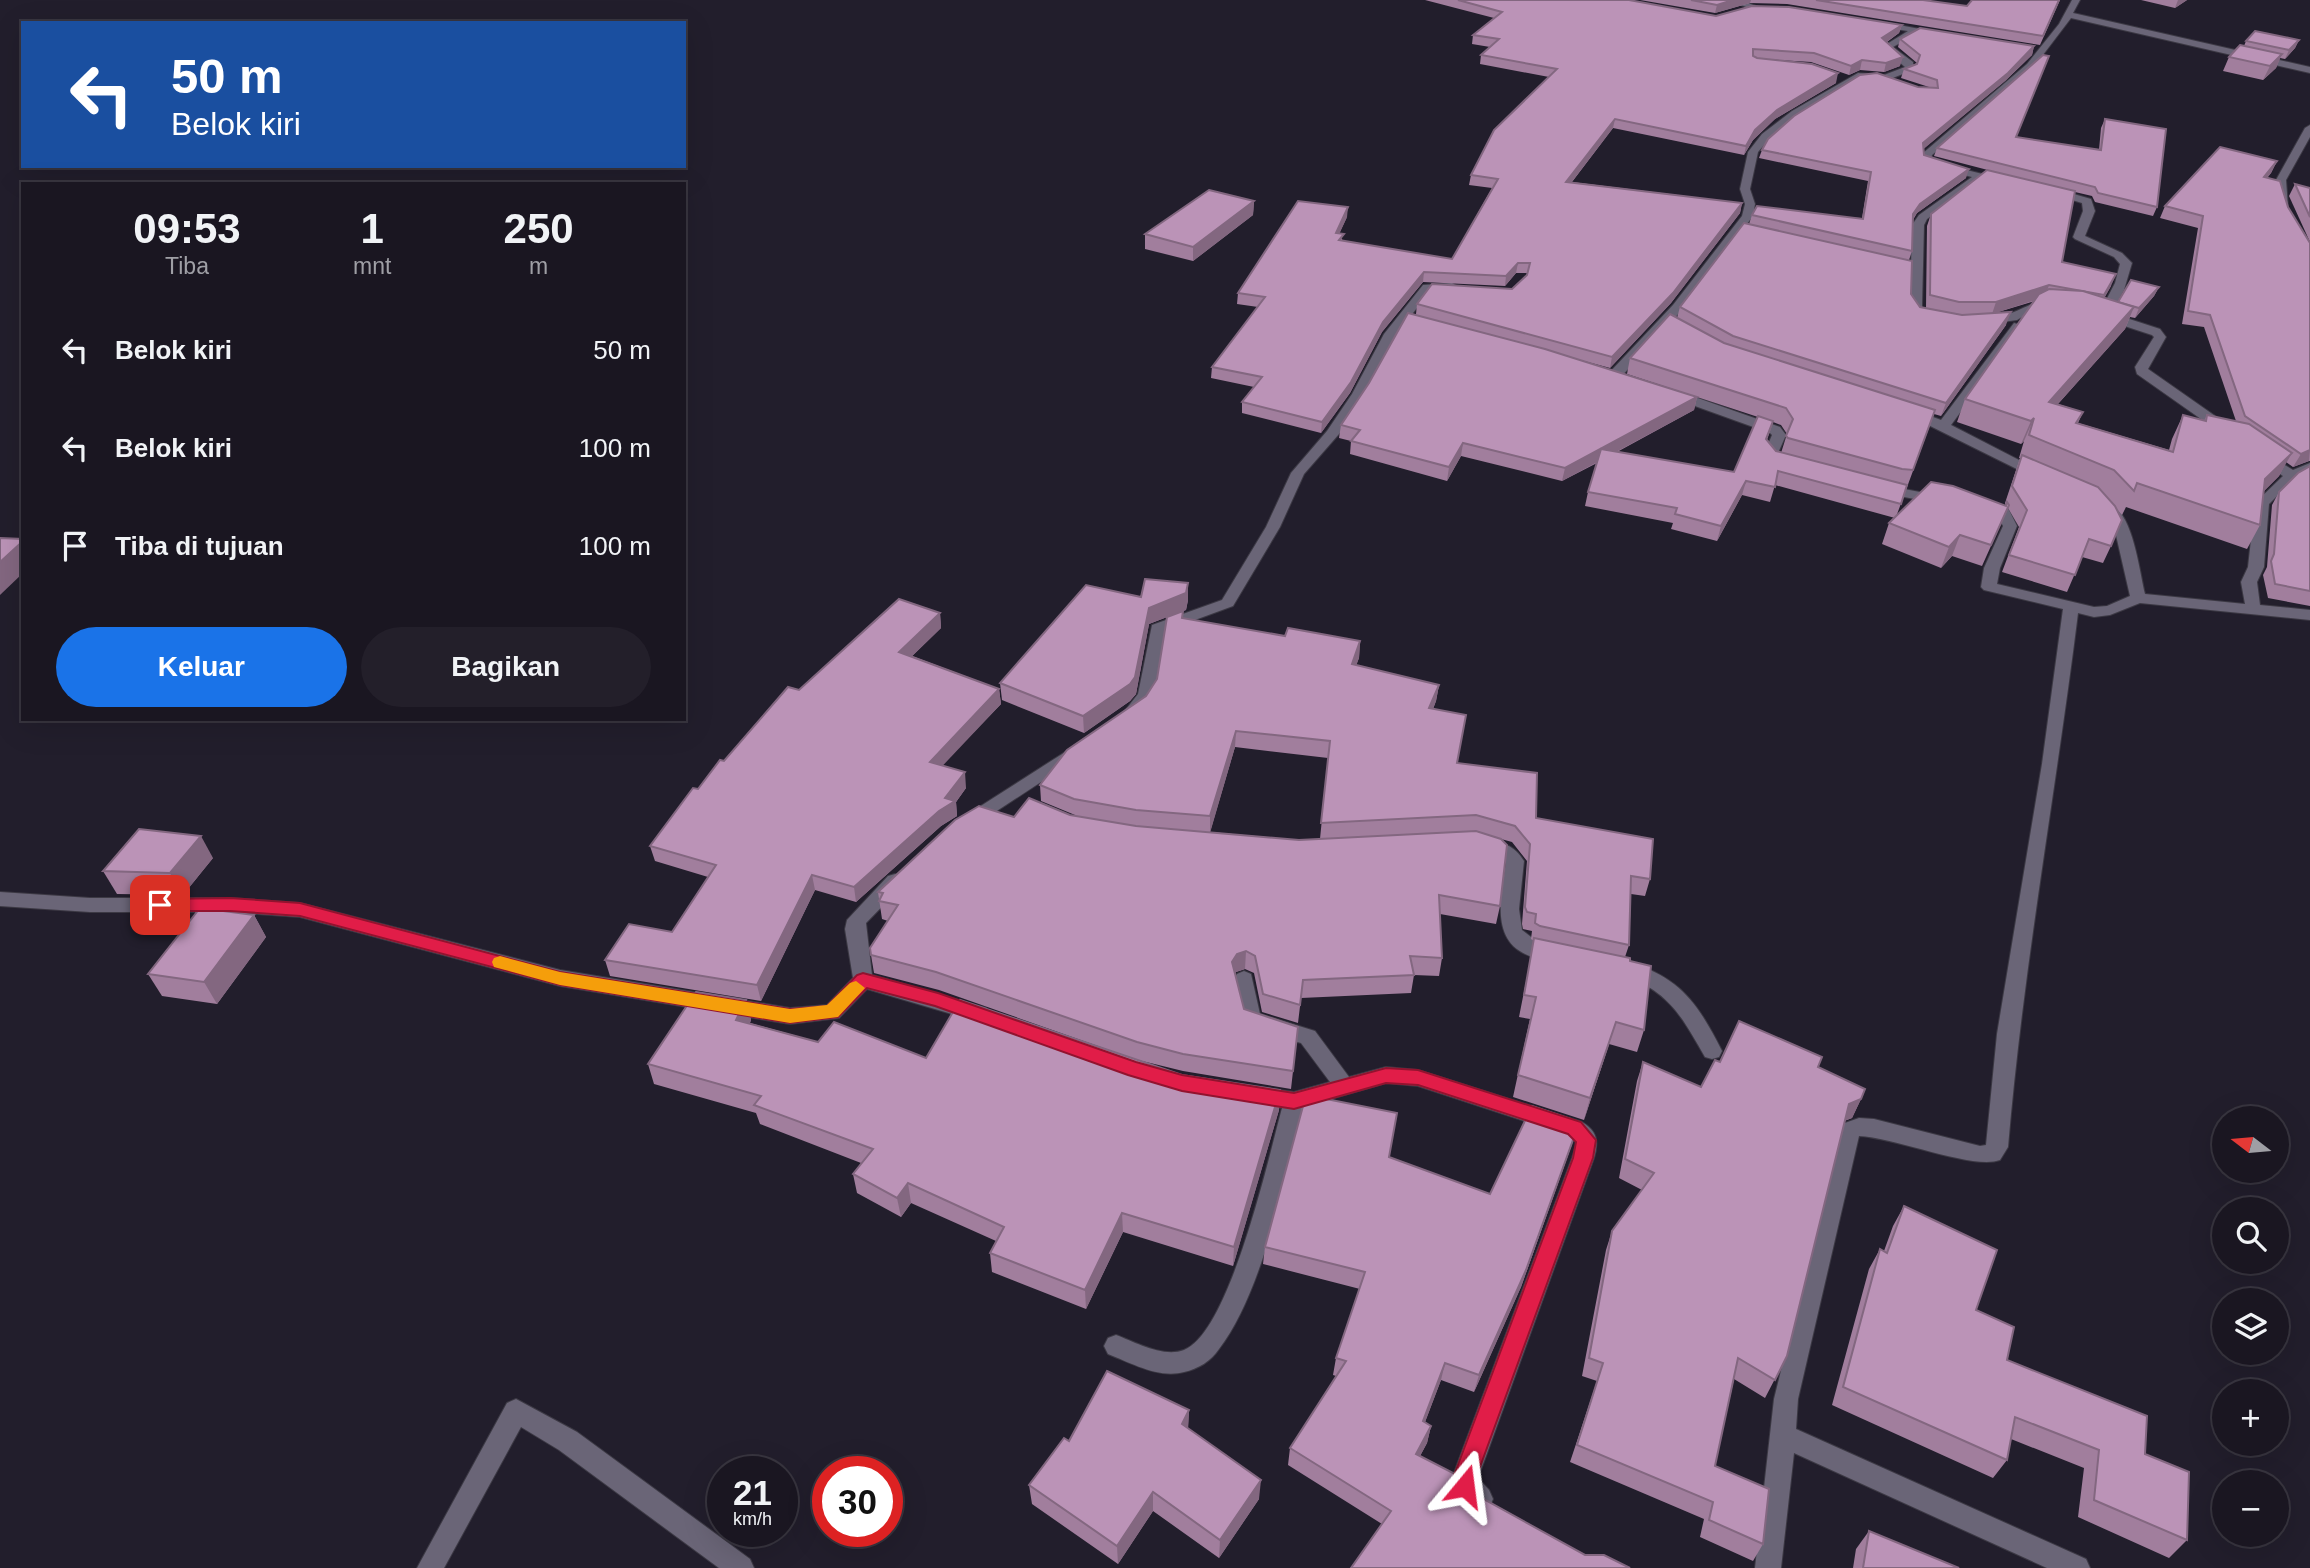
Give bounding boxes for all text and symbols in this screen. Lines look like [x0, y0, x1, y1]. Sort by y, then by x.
icon: left [56, 49, 147, 140]
text: 50 m [171, 49, 283, 103]
text: Belok kiri [171, 106, 301, 142]
text: 09:53 [133, 205, 241, 252]
text: 1 [360, 205, 384, 252]
text: 250 [504, 205, 574, 252]
text: Tiba [165, 253, 209, 279]
text: mnt [353, 253, 391, 279]
text: m [529, 253, 548, 279]
icon: left [56, 331, 94, 369]
text: Belok kiri [115, 335, 232, 365]
text: 50 m [593, 335, 651, 365]
icon: left [56, 429, 94, 467]
text: Belok kiri [115, 433, 232, 463]
text: 100 m [579, 433, 651, 463]
icon: arrive [56, 527, 94, 565]
text: Tiba di tujuan [115, 531, 284, 561]
text: 100 m [579, 531, 651, 561]
button: Keluar [56, 627, 347, 707]
button: Bagikan [361, 627, 651, 707]
pin [130, 875, 190, 935]
icon: arrive [141, 886, 179, 924]
north arrow [2212, 1106, 2289, 1183]
map controls [2212, 1106, 2289, 1547]
button: search [2212, 1197, 2289, 1274]
button: layers [2212, 1288, 2289, 1365]
button: + [2212, 1379, 2289, 1456]
position arrow [1428, 1449, 1502, 1523]
speed limit sign: 30 [812, 1456, 903, 1547]
button: − [2212, 1470, 2289, 1547]
text: 21 [733, 1473, 772, 1512]
text: km/h [733, 1509, 772, 1529]

